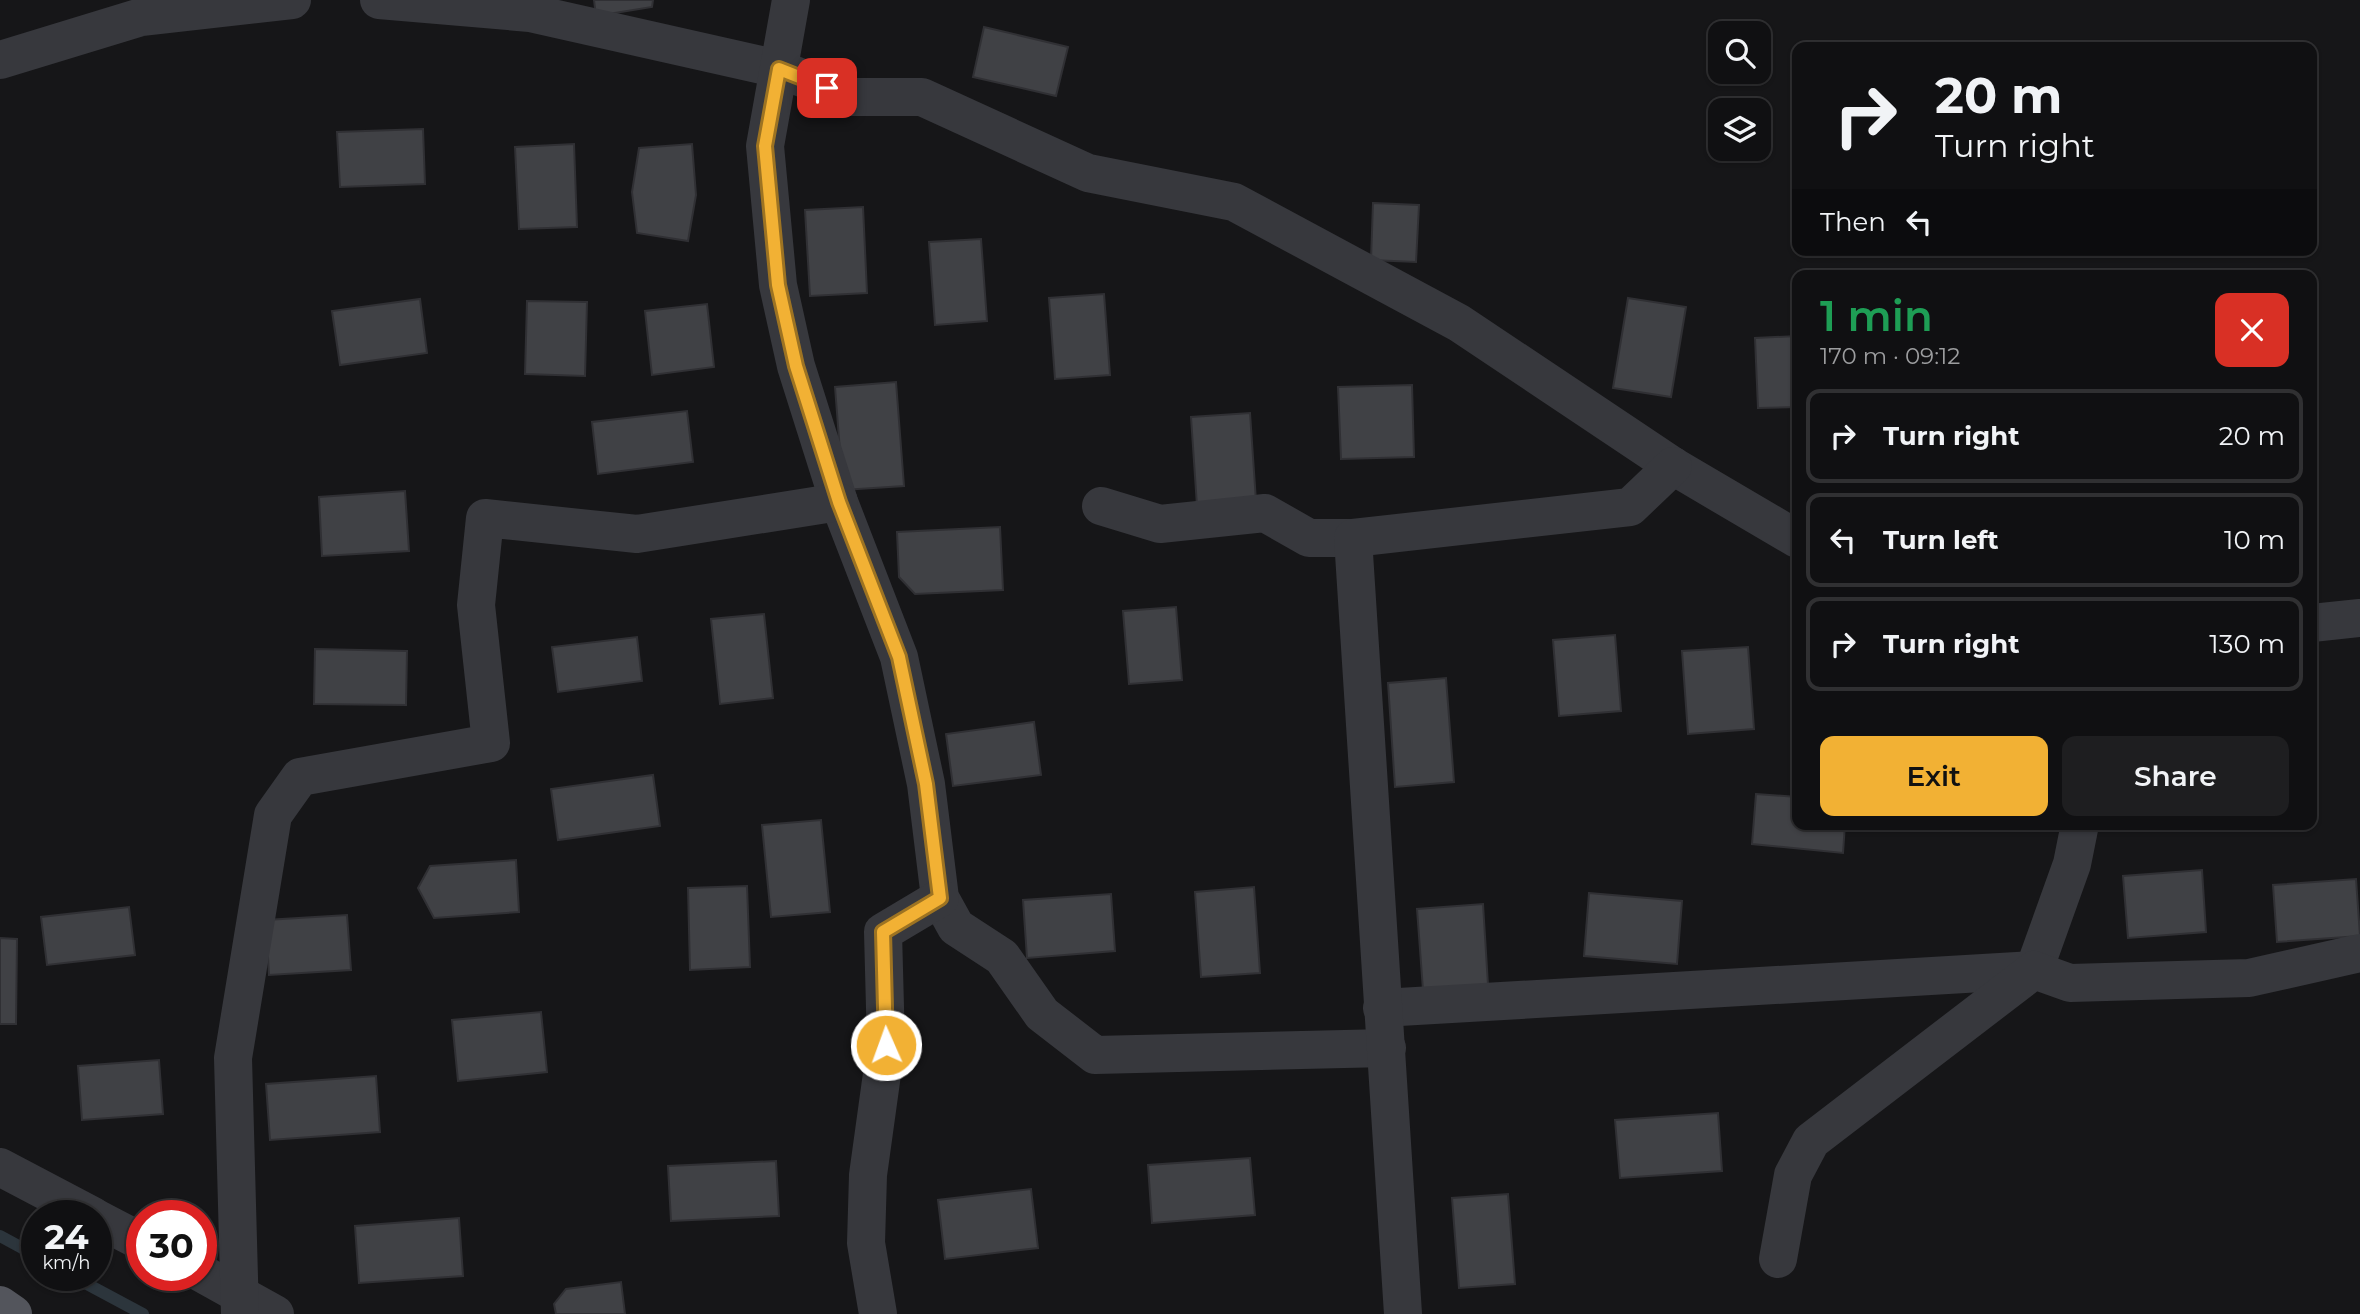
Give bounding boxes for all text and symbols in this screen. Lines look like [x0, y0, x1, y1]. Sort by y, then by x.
map controls [1708, 21, 1771, 161]
button: search [1708, 21, 1771, 84]
pin [797, 58, 857, 118]
text: 20 m [1935, 66, 2062, 125]
icon: arrive [808, 69, 846, 107]
icon: right [1820, 70, 1911, 161]
button: layers [1708, 98, 1771, 161]
text: Turn right [1935, 126, 2095, 165]
icon: left [1900, 203, 1938, 241]
text: Then [1820, 206, 1886, 238]
text: 1 min [1820, 290, 1933, 342]
button: close [2215, 293, 2289, 367]
text: 170 m · 09:12 [1820, 342, 1960, 370]
icon: right [1824, 417, 1862, 455]
text: Turn right [1883, 420, 2019, 452]
text: 20 m [2219, 420, 2285, 452]
icon: left [1824, 521, 1862, 559]
text: Turn left [1883, 524, 1999, 556]
text: 10 m [2224, 524, 2285, 556]
icon: right [1824, 625, 1862, 663]
text: Turn right [1883, 628, 2019, 660]
text: 130 m [2209, 628, 2285, 660]
button: Exit [1820, 736, 2048, 816]
button: Share [2062, 736, 2289, 816]
position arrow [849, 1008, 923, 1082]
speed limit sign: 30 [126, 1200, 217, 1291]
text: 24 [44, 1215, 89, 1258]
text: km/h [42, 1252, 91, 1274]

